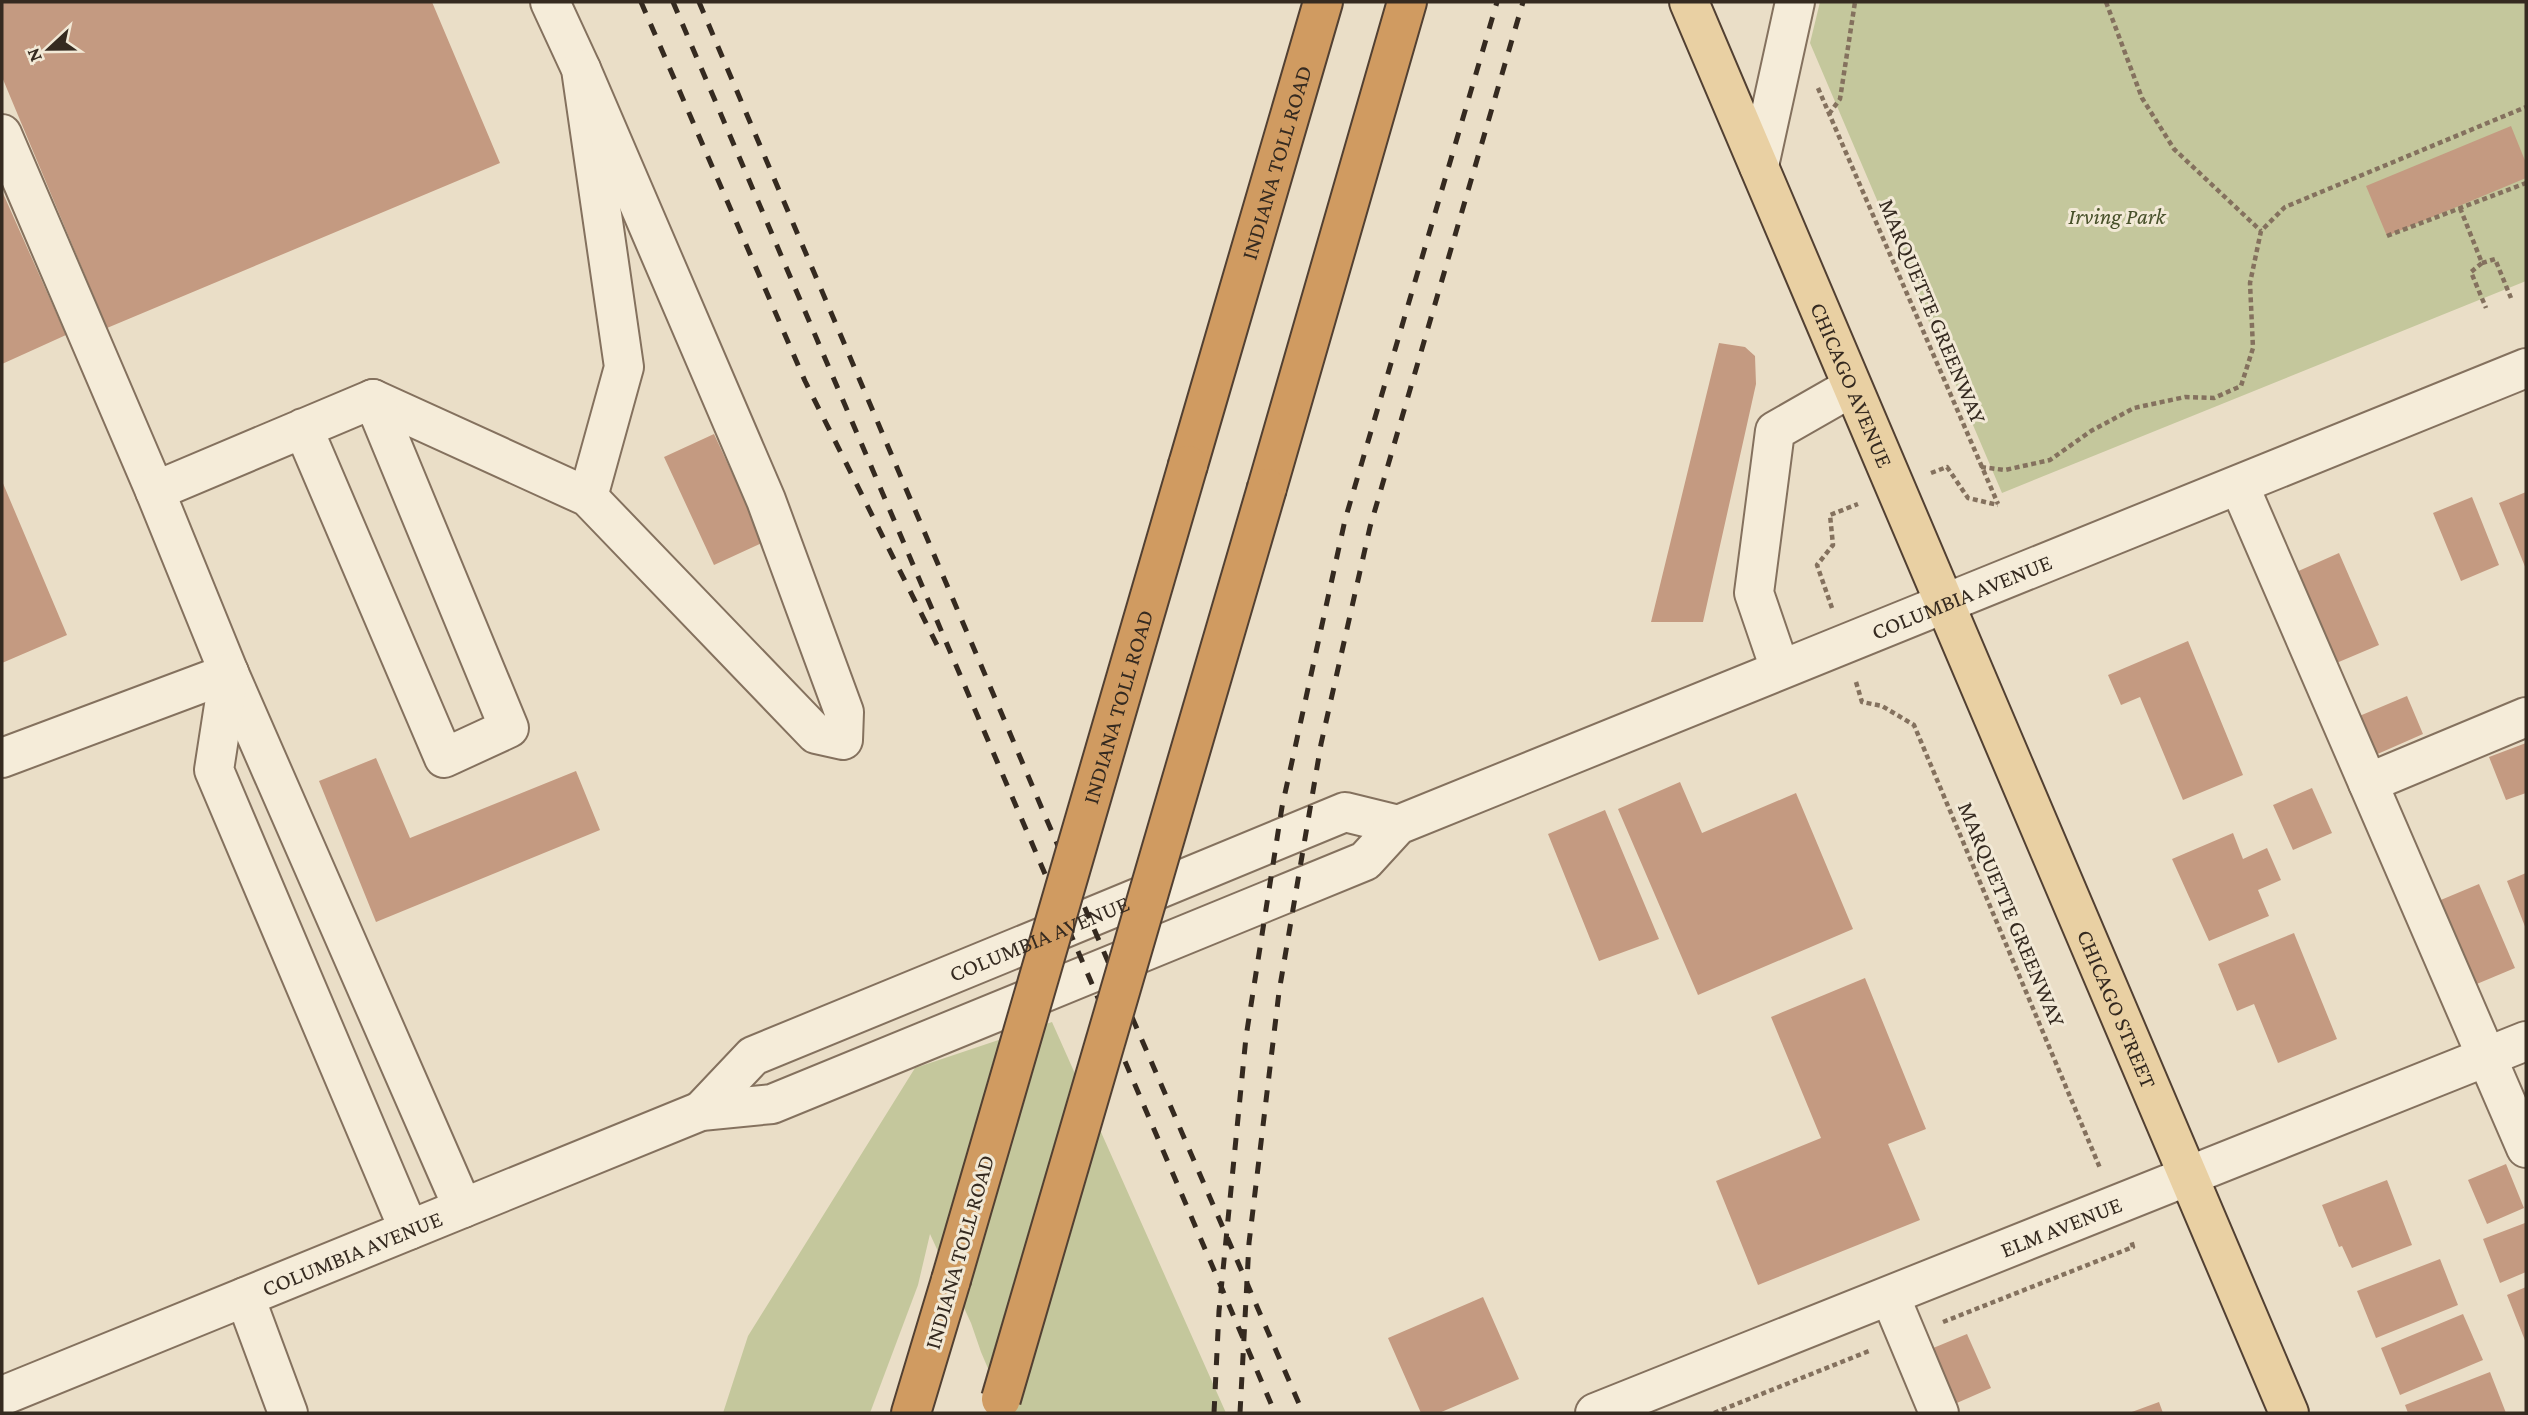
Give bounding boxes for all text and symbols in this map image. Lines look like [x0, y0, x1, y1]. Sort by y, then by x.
north arrow [14, 14, 84, 84]
text: N [22, 45, 46, 65]
street label: INDIANA TOLL ROAD [1236, 62, 1317, 263]
street label: MARQUETTE GREENWAY [1874, 195, 1992, 428]
park label: Irving Park [2068, 203, 2167, 229]
street label: CHICAGO AVENUE [1805, 298, 1898, 471]
street label: COLUMBIA AVENUE [1868, 549, 2055, 645]
street label: INDIANA TOLL ROAD [1077, 607, 1158, 807]
street label: MARQUETTE GREENWAY [1953, 798, 2071, 1031]
street label: COLUMBIA AVENUE [945, 890, 1133, 987]
street label: CHICAGO STREET [2072, 926, 2162, 1092]
street label: INDIANA TOLL ROAD [919, 1152, 999, 1352]
street label: ELM AVENUE [1997, 1191, 2126, 1263]
street label: COLUMBIA AVENUE [258, 1205, 446, 1302]

